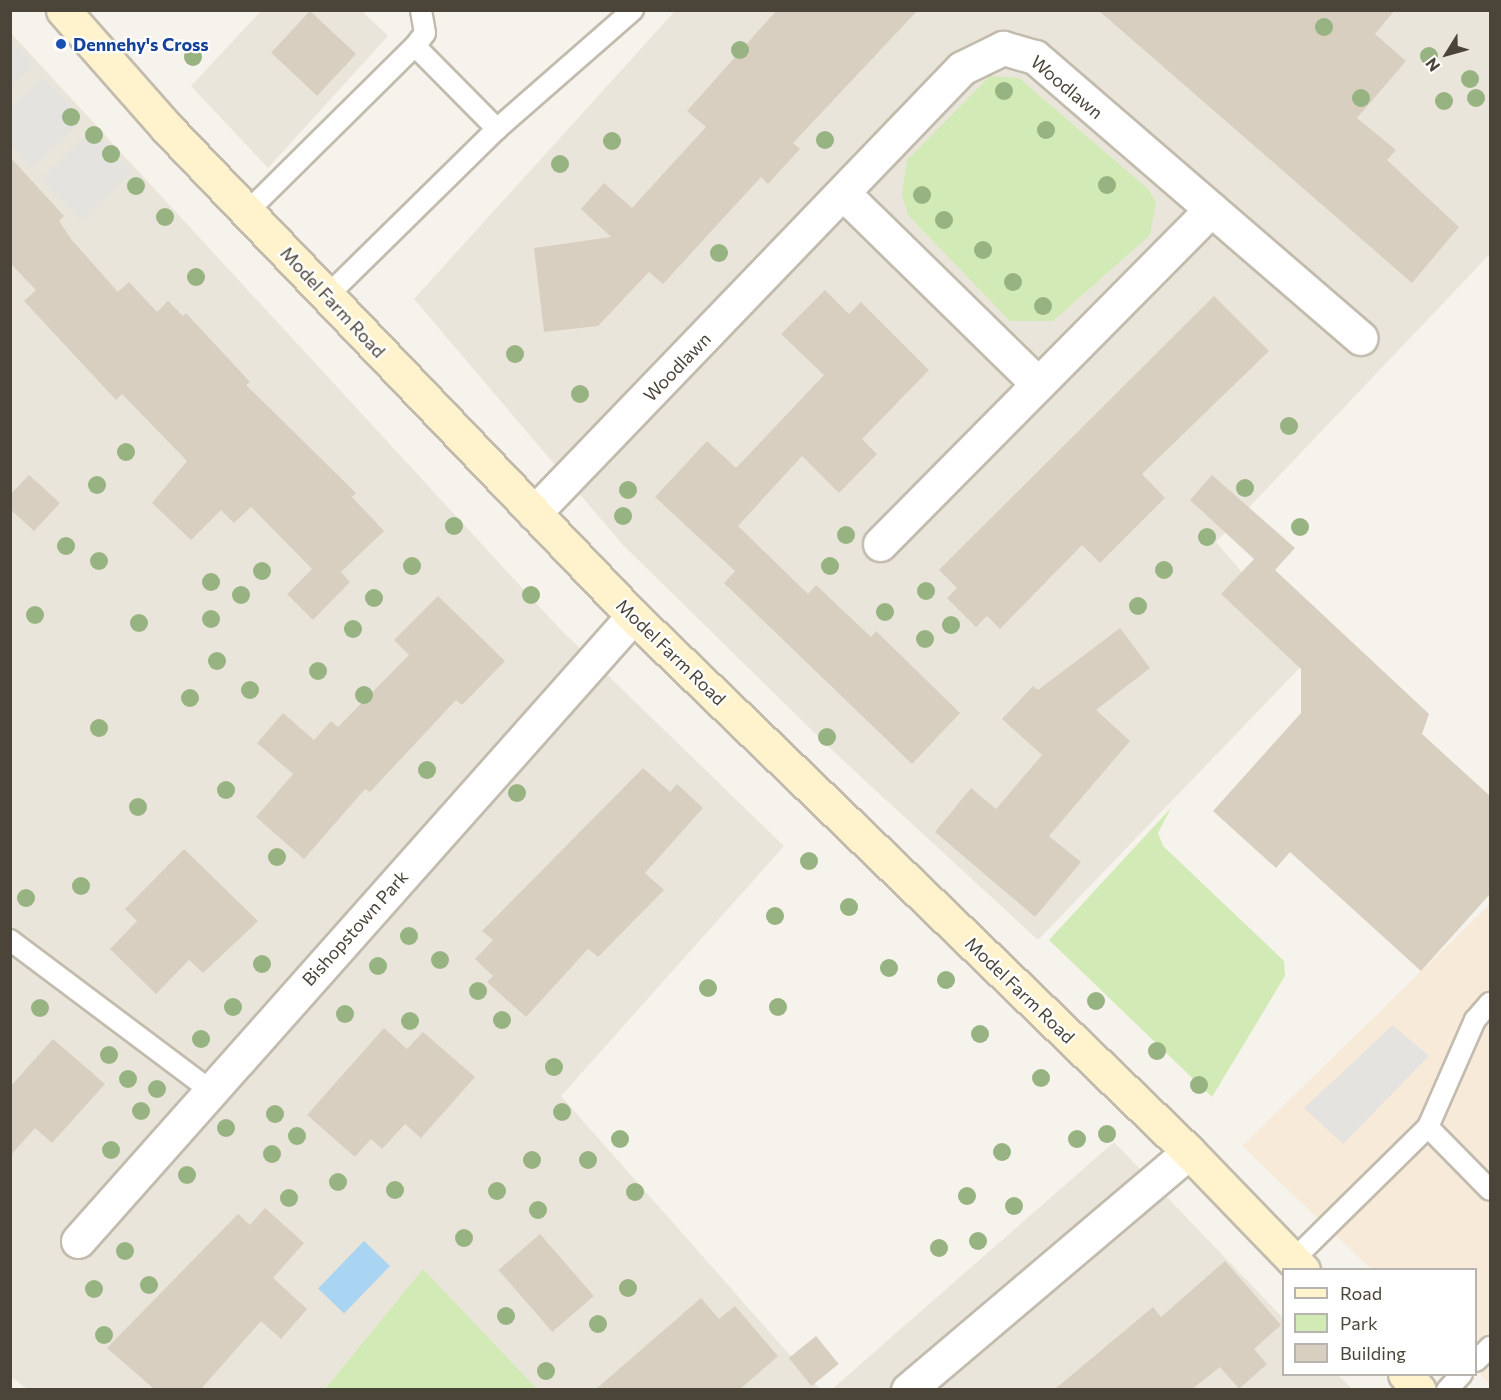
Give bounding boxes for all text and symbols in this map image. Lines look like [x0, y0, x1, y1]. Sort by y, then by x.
north arrow [1417, 24, 1477, 84]
place label: Dennehy's Cross [73, 33, 209, 55]
marker: Dennehy's Cross [54, 37, 68, 51]
street label: Woodlawn [1027, 51, 1107, 123]
text: N [1421, 55, 1443, 76]
street label: Model Farm Road [276, 242, 390, 362]
street label: Woodlawn [639, 328, 715, 406]
street label: Model Farm Road [612, 594, 730, 710]
street label: Bishopstown Park [298, 866, 412, 990]
street label: Model Farm Road [961, 932, 1079, 1048]
legend [1282, 1268, 1477, 1376]
text: Road [1340, 1282, 1382, 1304]
text: Park [1340, 1312, 1378, 1334]
text: Building [1340, 1342, 1406, 1364]

